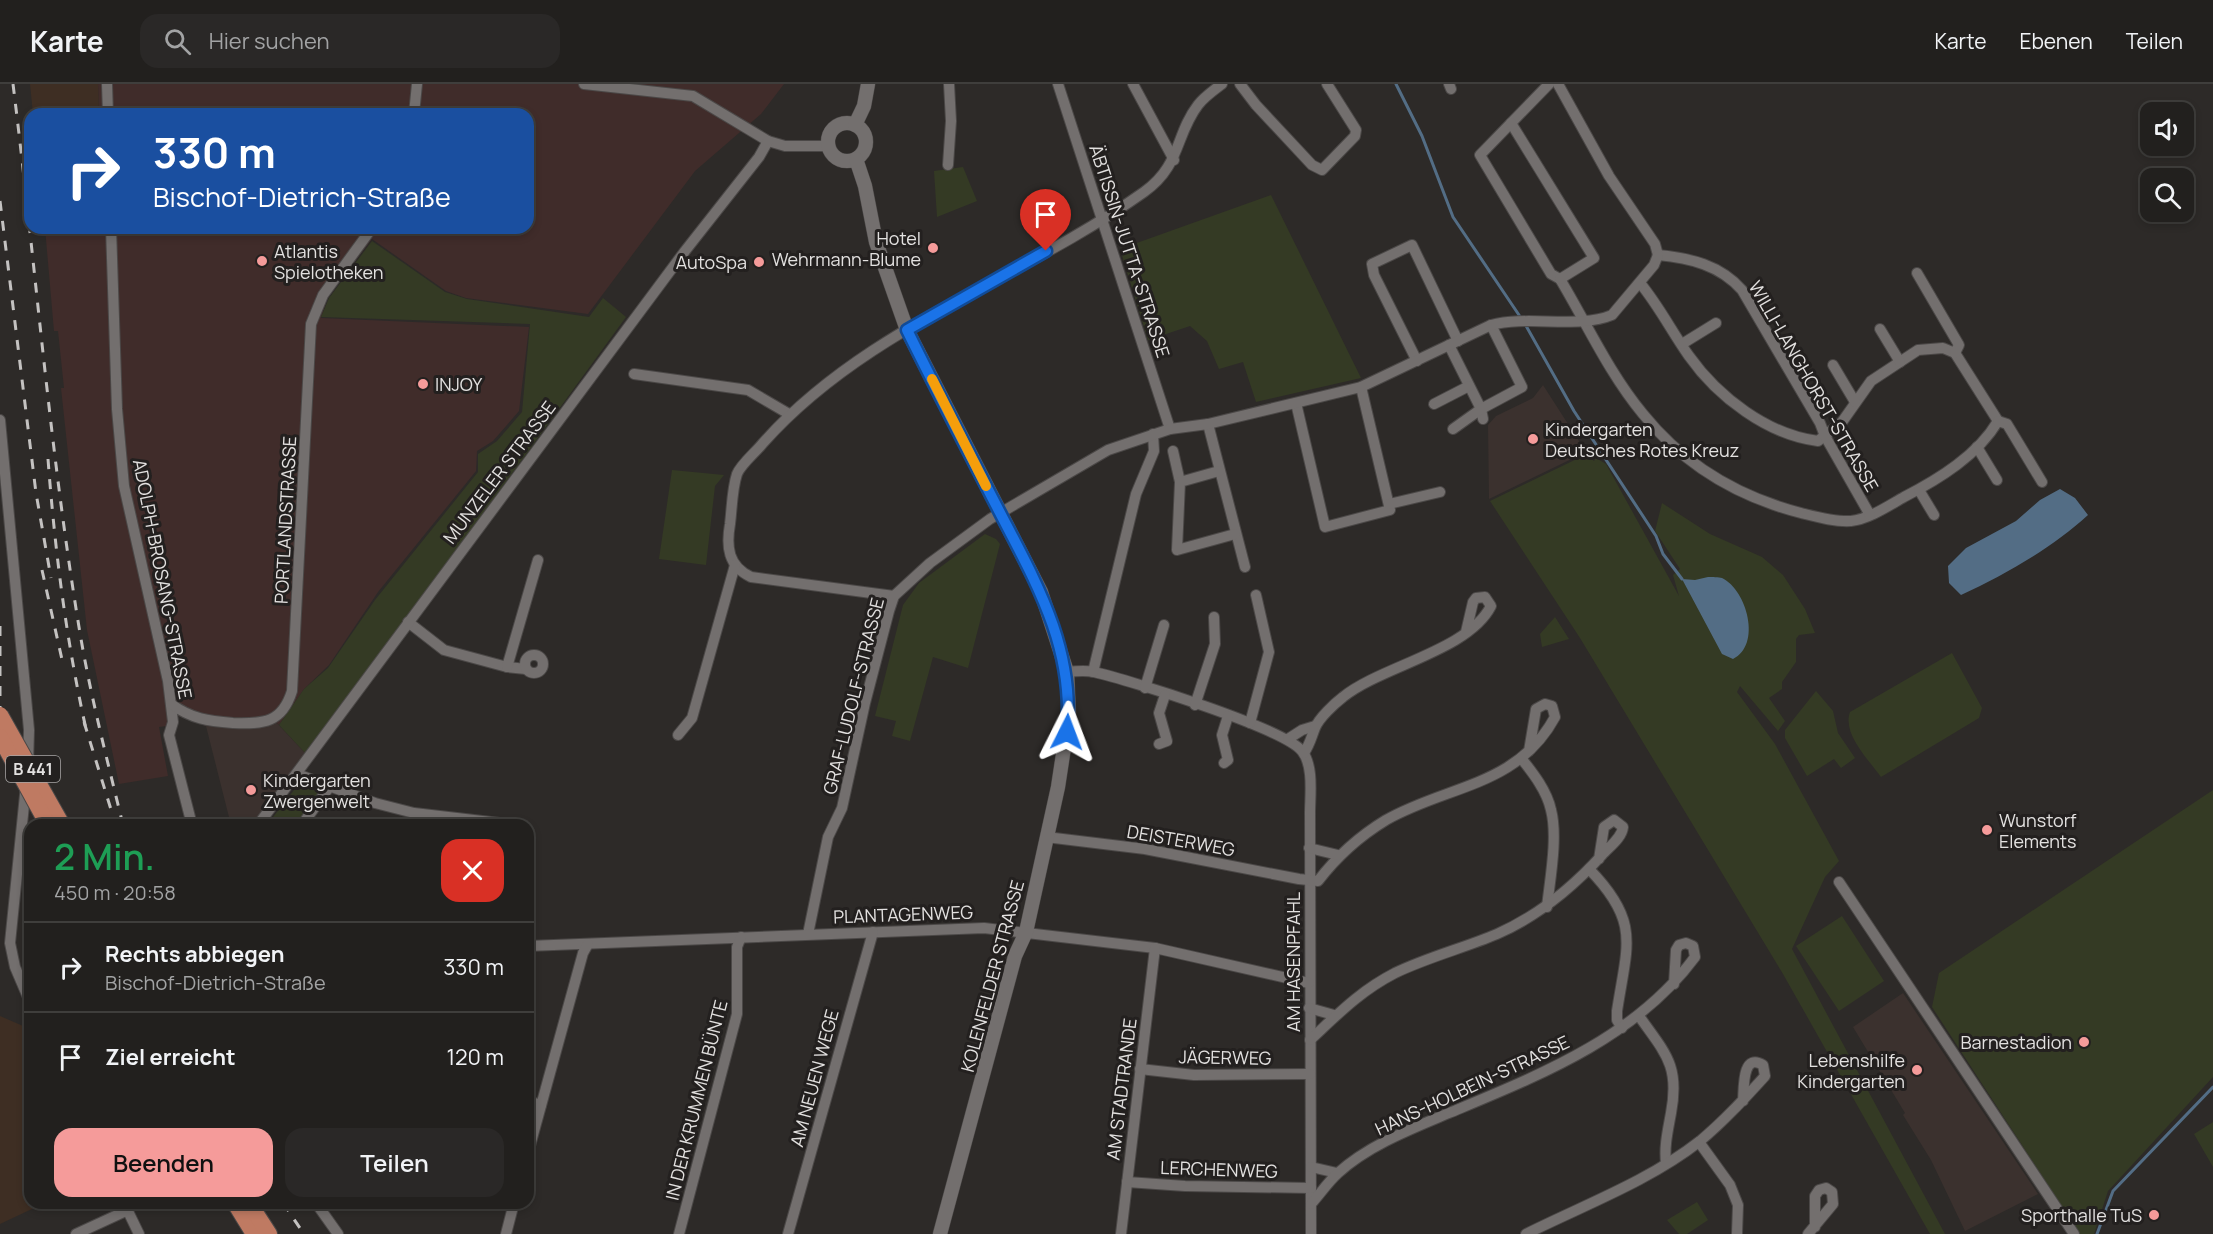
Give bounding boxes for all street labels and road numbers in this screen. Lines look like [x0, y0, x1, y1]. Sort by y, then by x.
street label: ÄBTISSIN-JUTTA-STRASSE [1084, 141, 1176, 361]
street label: WILLI-LANGHORST-STRASSE [1744, 276, 1884, 496]
street label: MUNZELER STRASSE [437, 396, 561, 548]
street label: PORTLANDSTRASSE [269, 436, 301, 604]
street label: ADOLPH-BROSANG-STRASSE [128, 457, 198, 701]
street label: GRAF-LUDOLF-STRASSE [817, 595, 889, 797]
road number: B 441 [6, 756, 60, 782]
street label: DEISTERWEG [1125, 819, 1237, 861]
street label: KOLENFELDER STRASSE [955, 877, 1029, 1075]
street label: AM HASENPFAHL [1281, 892, 1305, 1032]
street label: PLANTAGENWEG [833, 900, 974, 928]
street label: IN DER KRUMMEN BÜNTE [659, 997, 733, 1203]
street label: AM NEUEN WEGE [784, 1007, 844, 1149]
street label: AM STADTRANDE [1100, 1017, 1142, 1161]
street label: HANS-HOLBEIN-STRASSE [1371, 1029, 1573, 1141]
street label: JÄGERWEG [1179, 1044, 1272, 1070]
street label: LERCHENWEG [1160, 1155, 1279, 1183]

